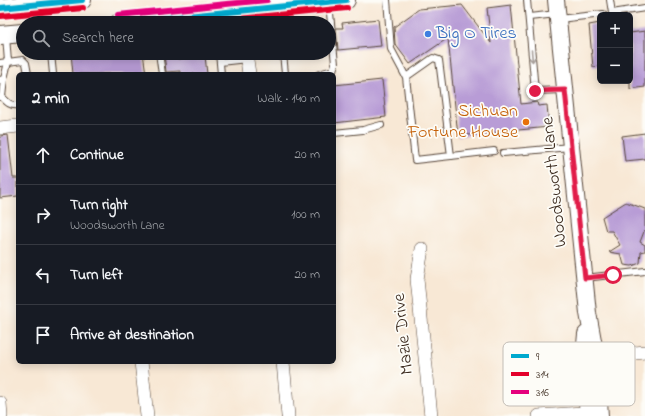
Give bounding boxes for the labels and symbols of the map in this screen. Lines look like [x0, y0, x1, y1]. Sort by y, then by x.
place label: Big O Tires [435, 21, 517, 48]
marker: Big O Tires [423, 29, 433, 39]
one-way arrow [529, 49, 536, 62]
route end [526, 82, 544, 100]
place label: Sichuan Fortune House [407, 99, 519, 146]
street label: Woodsworth Lane [535, 115, 575, 248]
marker: Sichuan Fortune House [521, 117, 531, 127]
route start [604, 266, 622, 284]
street label: Mazie Drive [387, 291, 421, 376]
legend [503, 342, 635, 406]
text: 9 [536, 349, 540, 365]
text: 314 [536, 367, 549, 383]
text: 316 [536, 385, 549, 401]

